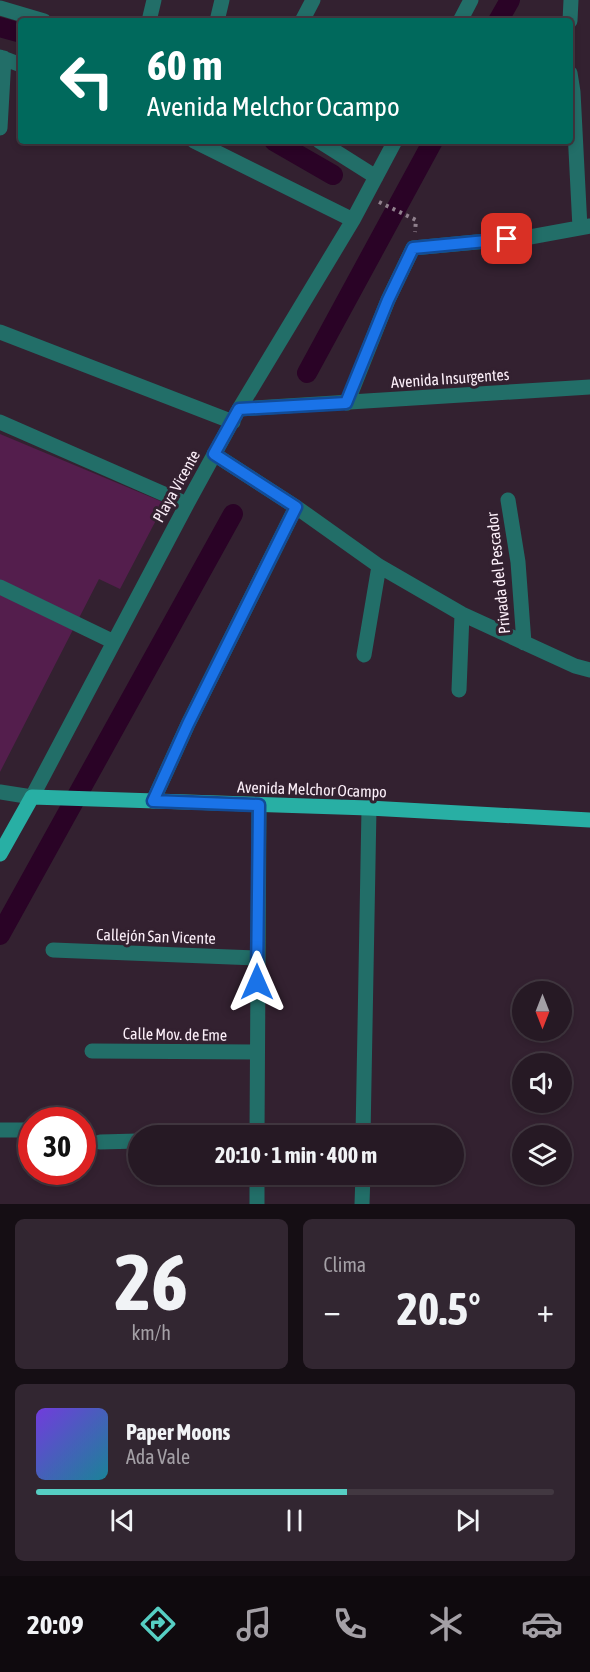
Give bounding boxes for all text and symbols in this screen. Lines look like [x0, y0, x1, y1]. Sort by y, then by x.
text: 60 m [147, 41, 222, 89]
icon: left [48, 42, 126, 120]
text: Avenida Melchor Ocampo [147, 91, 400, 122]
pin [481, 213, 532, 264]
icon: arrive [490, 222, 523, 255]
street label: Avenida Insurgentes [390, 365, 510, 392]
street label: Playa Vicente [149, 447, 204, 526]
street label: Privada del Pescador [483, 511, 513, 635]
street label: Avenida Melchor Ocampo [237, 777, 387, 802]
street label: Callejón San Vicente [96, 925, 216, 948]
position arrow [225, 950, 289, 1014]
north arrow [512, 981, 572, 1041]
map controls [512, 981, 572, 1185]
street label: Calle Mov. de Eme [123, 1024, 227, 1044]
button: sound [512, 1053, 572, 1113]
speed limit sign: 30 [18, 1107, 96, 1185]
button: layers [512, 1125, 572, 1185]
text: 20:10 · 1 min · 400 m [215, 1142, 377, 1168]
text: 26 [115, 1237, 188, 1327]
text: Clima [324, 1253, 366, 1276]
text: 20.5° [397, 1283, 481, 1335]
text: − [324, 1291, 341, 1329]
text: + [537, 1291, 554, 1329]
text: km/h [131, 1321, 171, 1344]
text: Paper Moons [126, 1419, 230, 1445]
text: Ada Vale [126, 1445, 190, 1468]
icon: previous [106, 1504, 139, 1537]
icon: pause [278, 1504, 311, 1537]
icon: next [451, 1504, 484, 1537]
icon: directions [137, 1603, 179, 1645]
icon: music [233, 1603, 275, 1645]
icon: phone [329, 1603, 371, 1645]
icon: climate [425, 1603, 467, 1645]
icon: car [521, 1603, 563, 1645]
text: 20:09 [27, 1609, 84, 1640]

